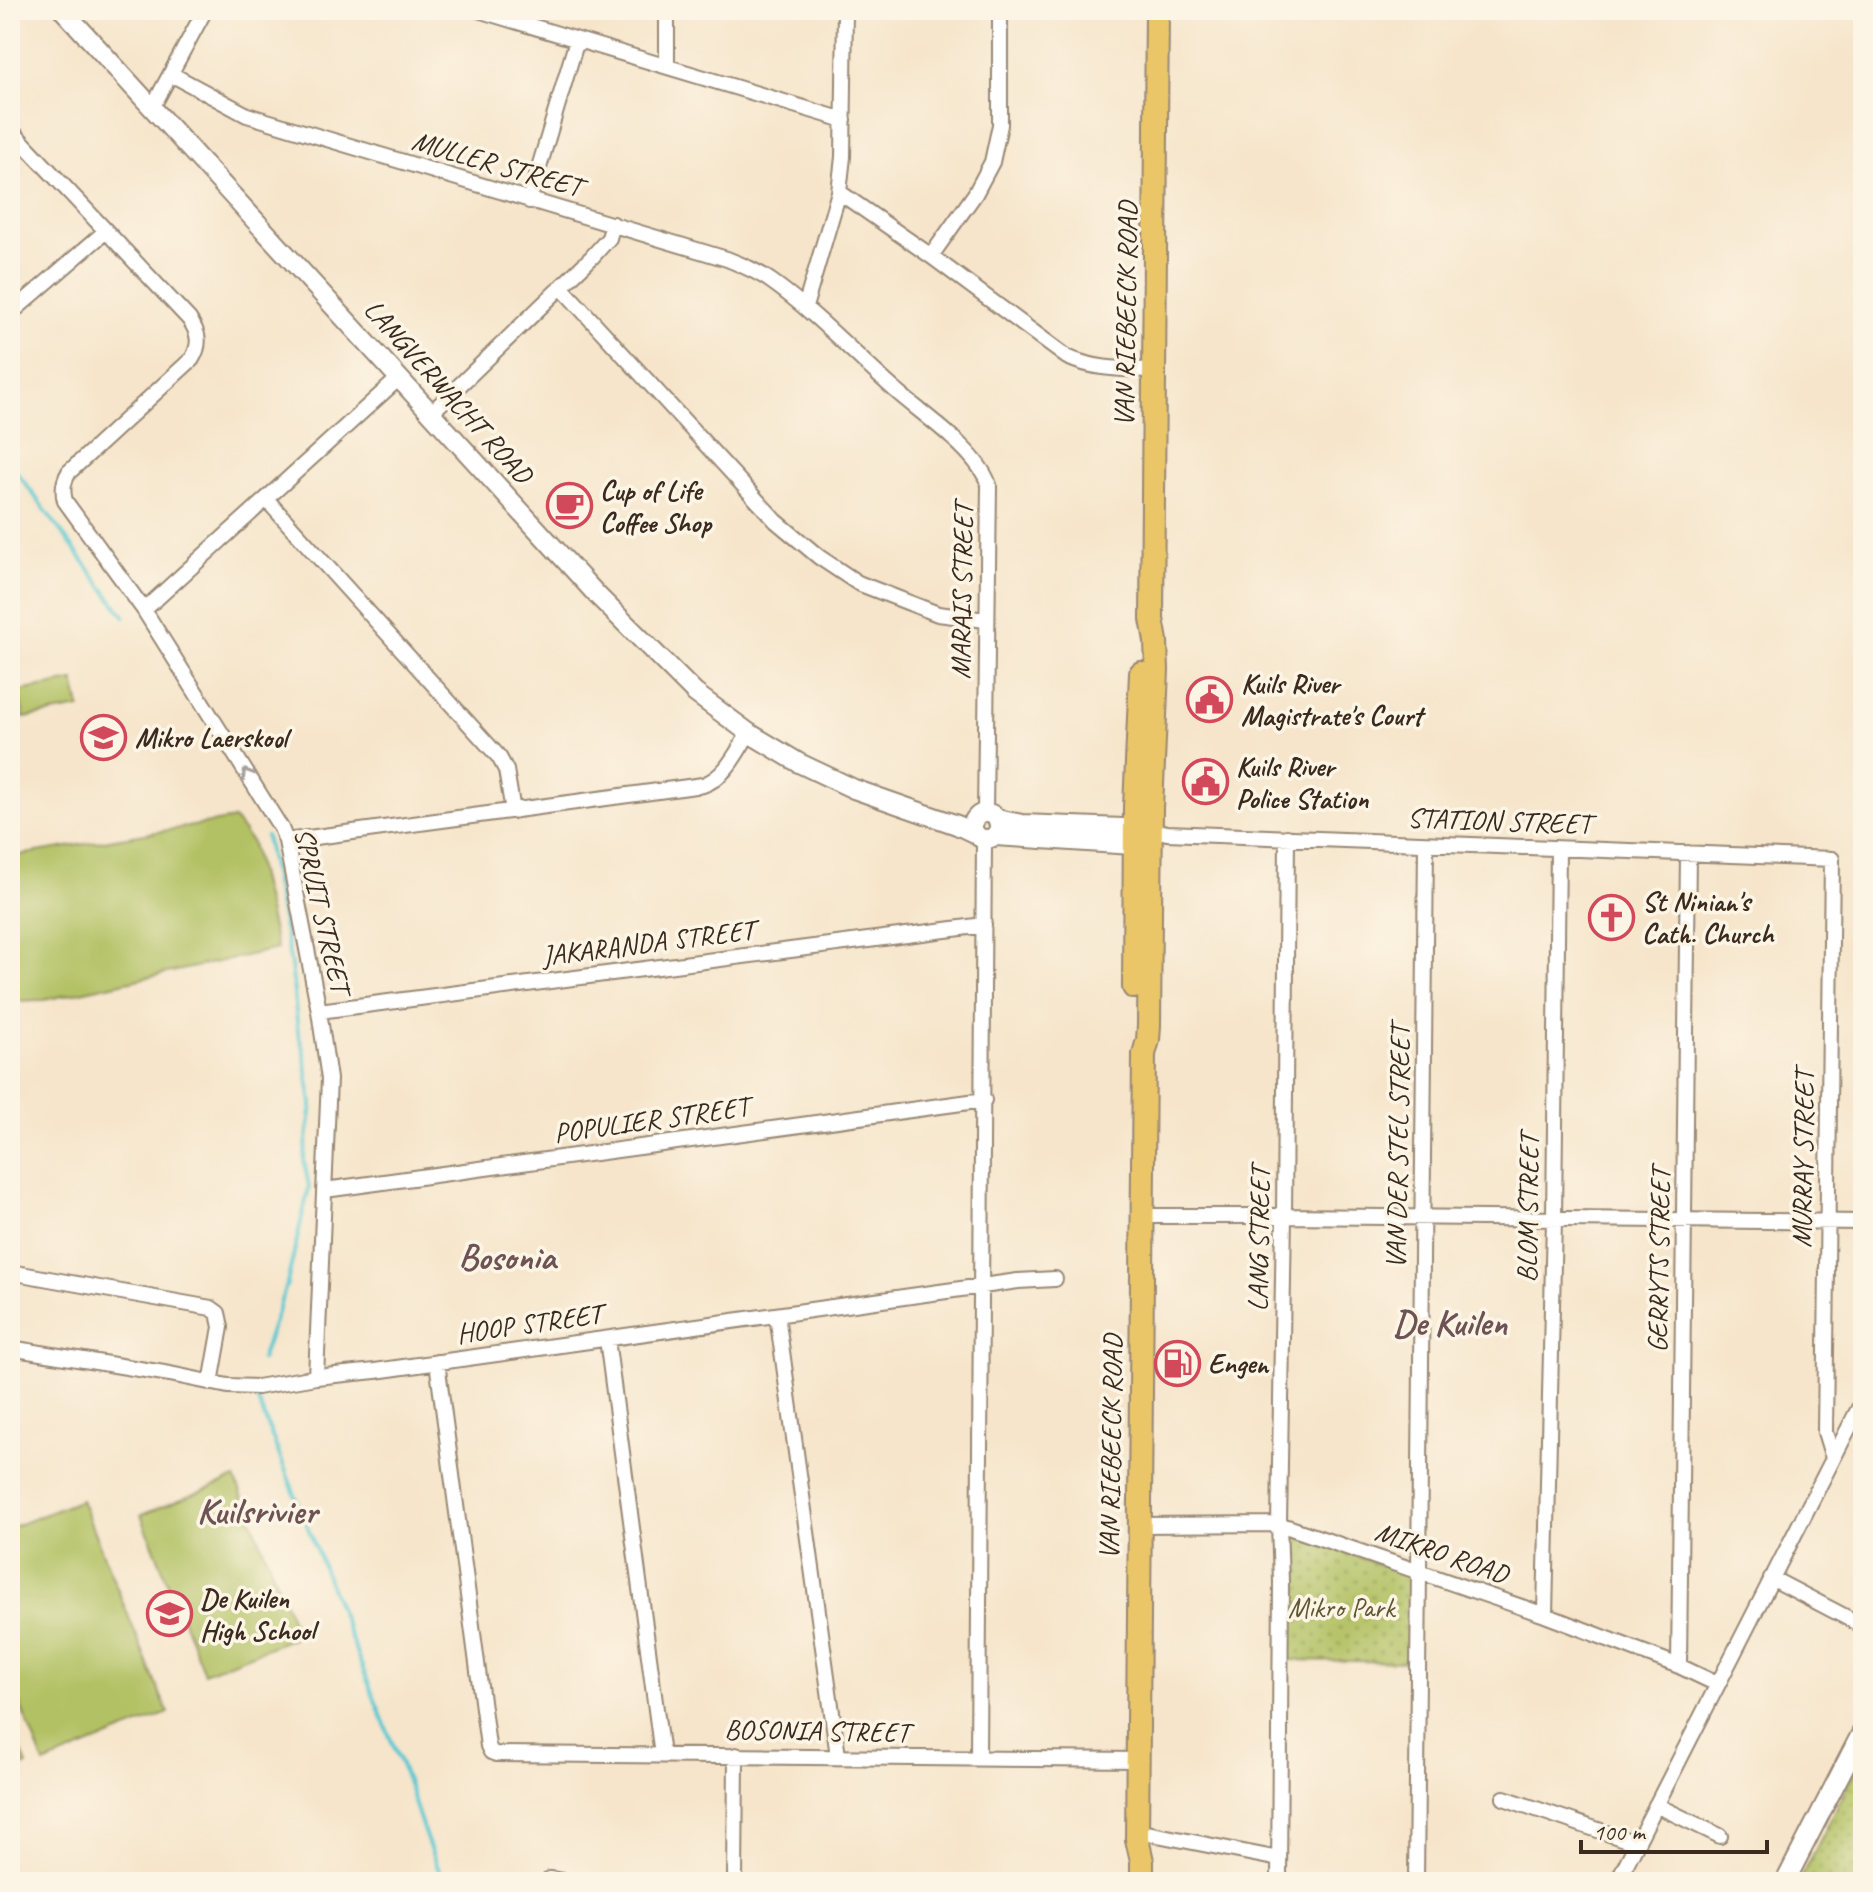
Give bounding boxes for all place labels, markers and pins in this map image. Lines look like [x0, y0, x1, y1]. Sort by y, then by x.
place label: Cup of Life Coffee Shop [600, 473, 713, 540]
cafe icon: Cup of Life Coffee Shop [545, 482, 593, 530]
place label: Kuils River Magistrate's Court [1241, 666, 1427, 733]
public building icon: Kuils River Magistrate's Court [1186, 675, 1234, 723]
school or university icon: Mikro Laerskool [80, 713, 128, 761]
place label: Mikro Laerskool [135, 720, 292, 755]
place label: Kuils River Police Station [1236, 749, 1370, 816]
public building icon: Kuils River Police Station [1181, 758, 1229, 806]
place label: St Ninian's Cath. Church [1642, 884, 1775, 951]
church icon: St Ninian's Cath. Church [1587, 893, 1635, 941]
fuel station icon: Engen [1153, 1339, 1201, 1387]
place label: Engen [1208, 1346, 1270, 1381]
place label: De Kuilen High School [200, 1581, 320, 1648]
school or university icon: De Kuilen High School [145, 1590, 193, 1638]

